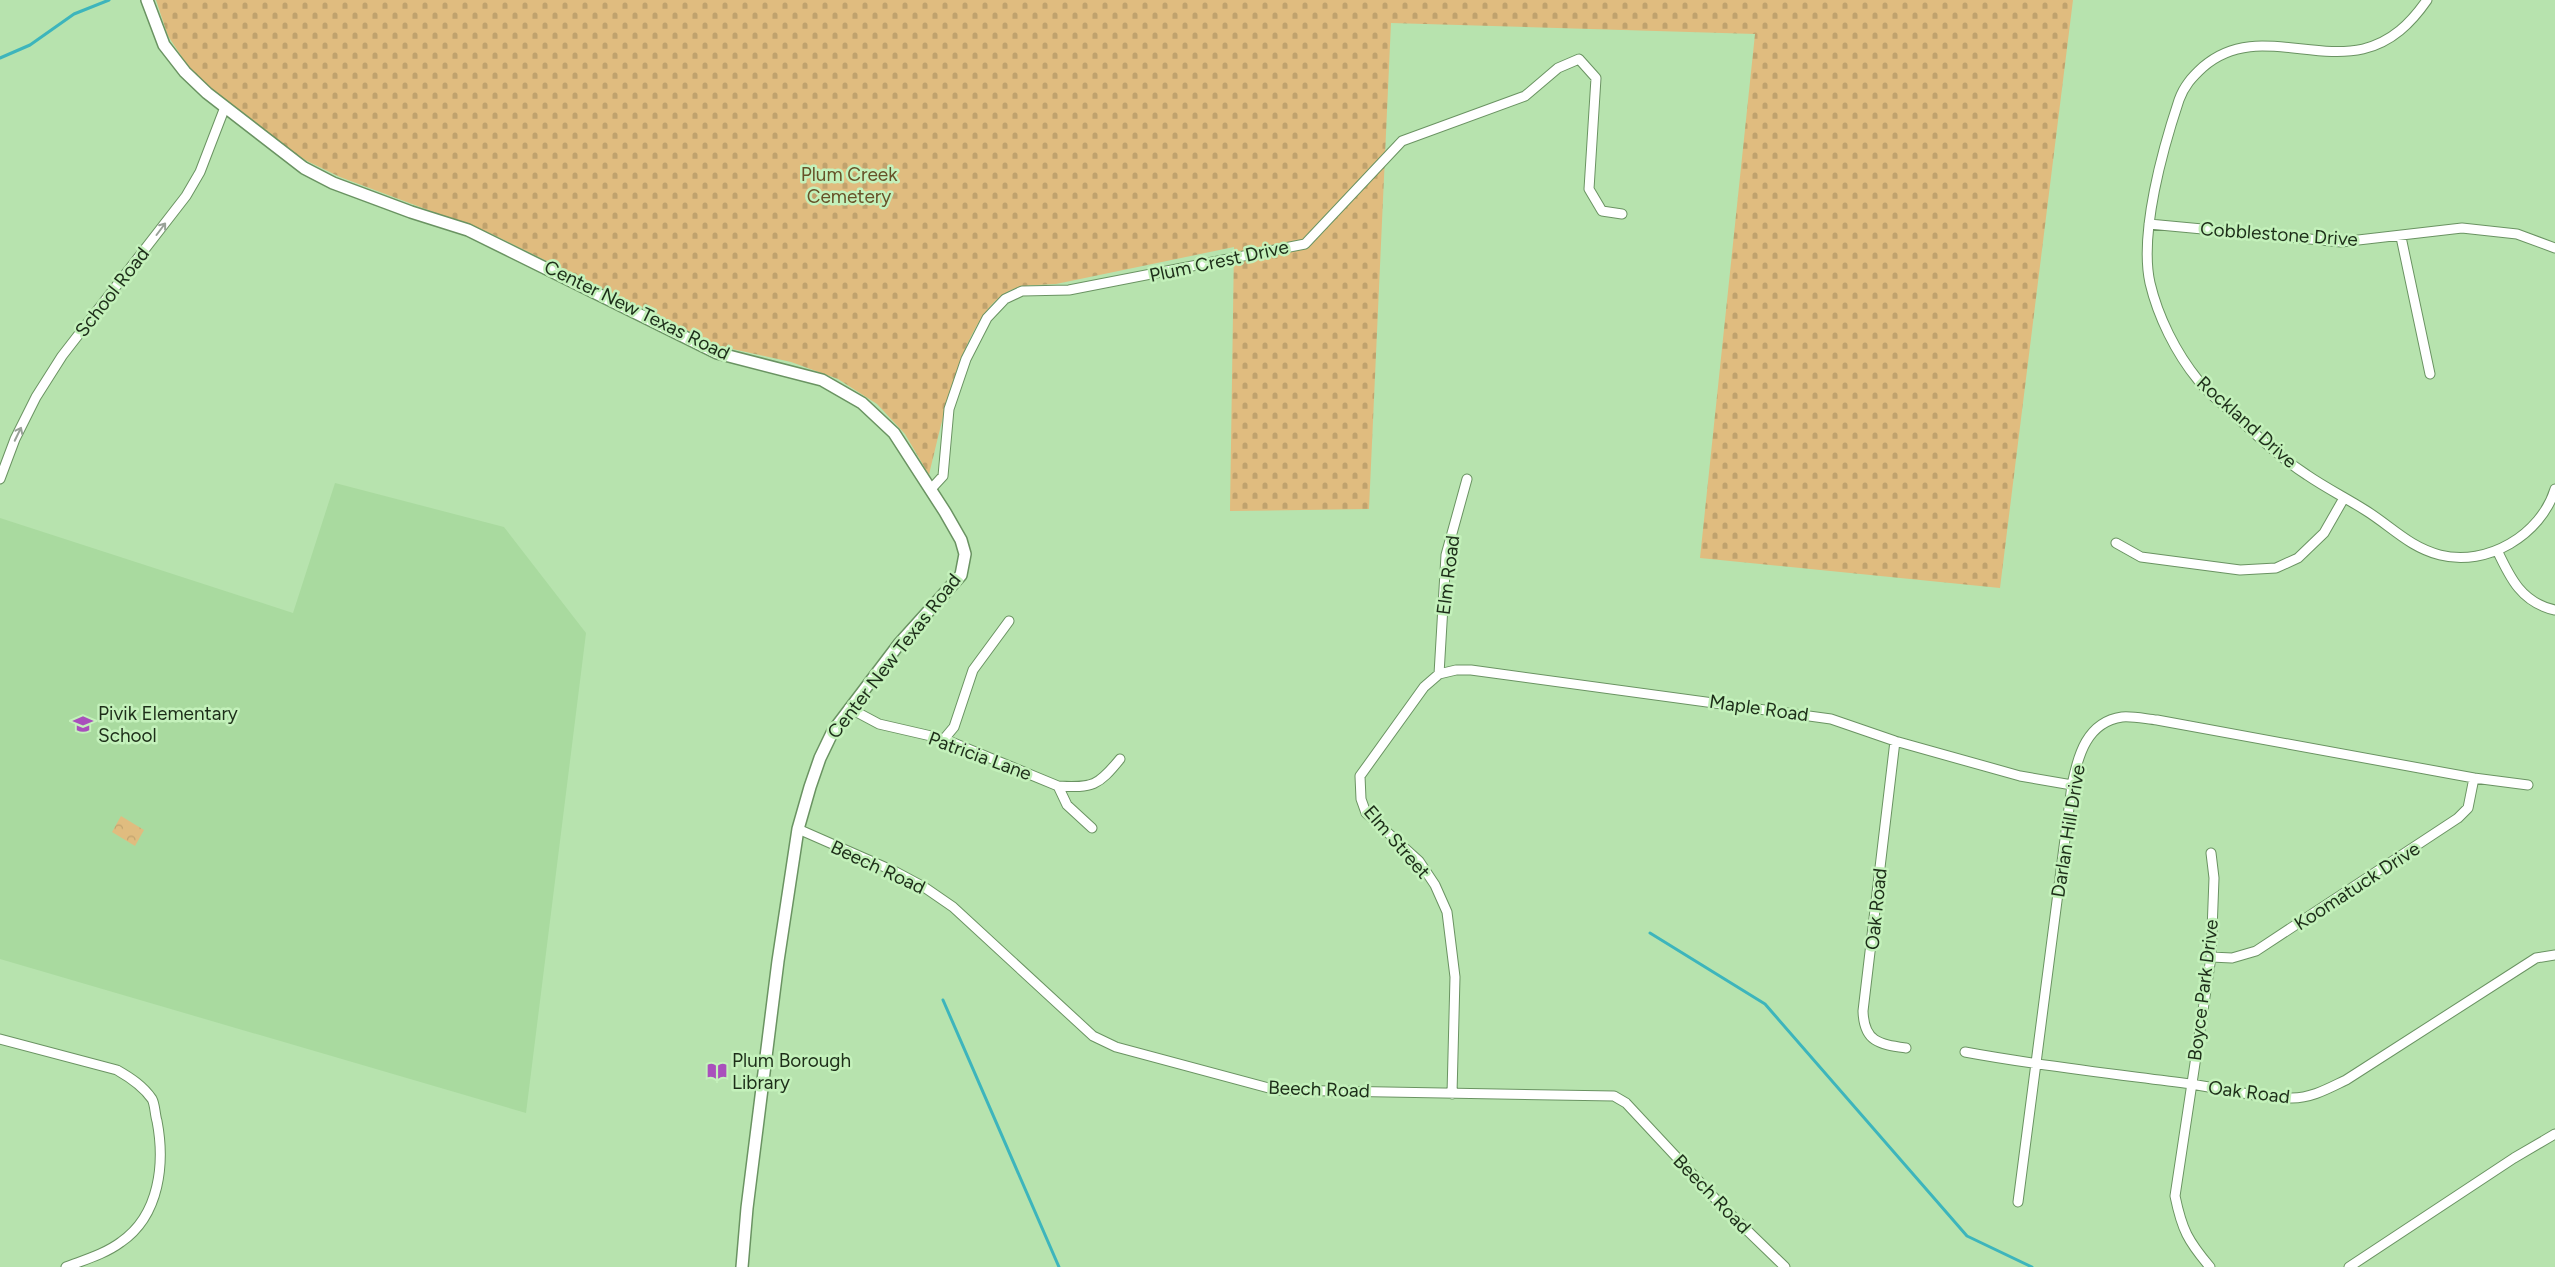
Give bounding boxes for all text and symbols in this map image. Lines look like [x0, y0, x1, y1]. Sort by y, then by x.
park label: Plum Creek Cemetery [801, 163, 898, 208]
street label: Cobblestone Drive [2199, 217, 2359, 251]
one-way arrow [155, 223, 166, 236]
street label: Plum Crest Drive [1147, 235, 1291, 287]
street label: School Road [70, 243, 154, 341]
street label: Center New Texas Road [541, 255, 733, 365]
street label: Rockland Drive [2192, 371, 2302, 473]
one-way arrow [14, 427, 23, 442]
street label: Elm Road [1432, 534, 1464, 616]
street label: Center New Texas Road [822, 569, 966, 743]
street label: Maple Road [1708, 690, 1810, 726]
place label: Pivik Elementary School [98, 702, 238, 747]
school or university icon: Pivik Elementary School [72, 713, 94, 735]
street label: Patricia Lane [925, 727, 1035, 785]
street label: Darlan Hill Drive [2046, 763, 2090, 899]
street label: Elm Street [1359, 801, 1435, 883]
street label: Beech Road [827, 835, 929, 899]
street label: Koomatuck Drive [2290, 837, 2424, 935]
street label: Oak Road [1860, 867, 1892, 951]
street label: Boyce Park Drive [2183, 918, 2223, 1062]
place label: Plum Borough Library [732, 1049, 851, 1094]
library icon: Plum Borough Library [706, 1060, 728, 1082]
street label: Beech Road [1268, 1076, 1370, 1102]
street label: Oak Road [2207, 1076, 2291, 1108]
street label: Beech Road [1668, 1149, 1756, 1239]

